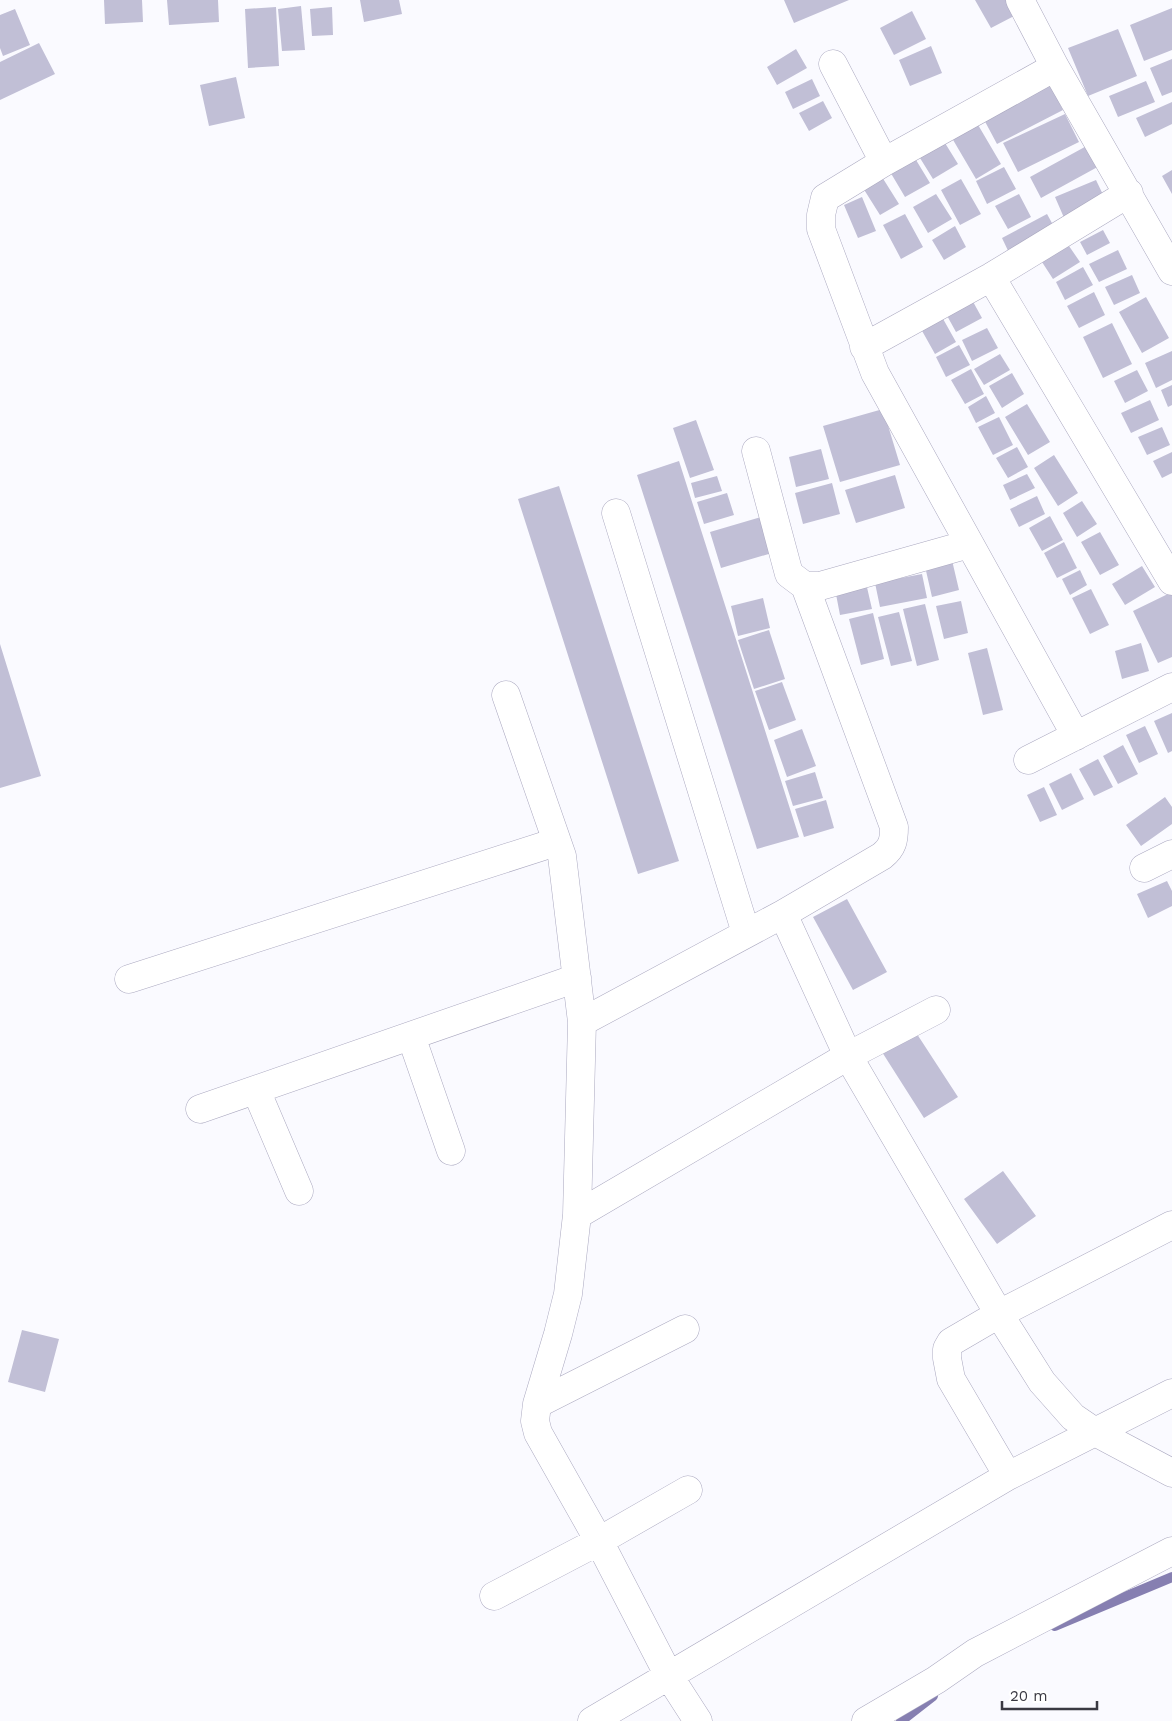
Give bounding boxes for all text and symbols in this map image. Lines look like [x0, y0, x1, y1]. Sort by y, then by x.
scale bar [1002, 1678, 1097, 1710]
text: 20 m [1010, 1687, 1048, 1705]

